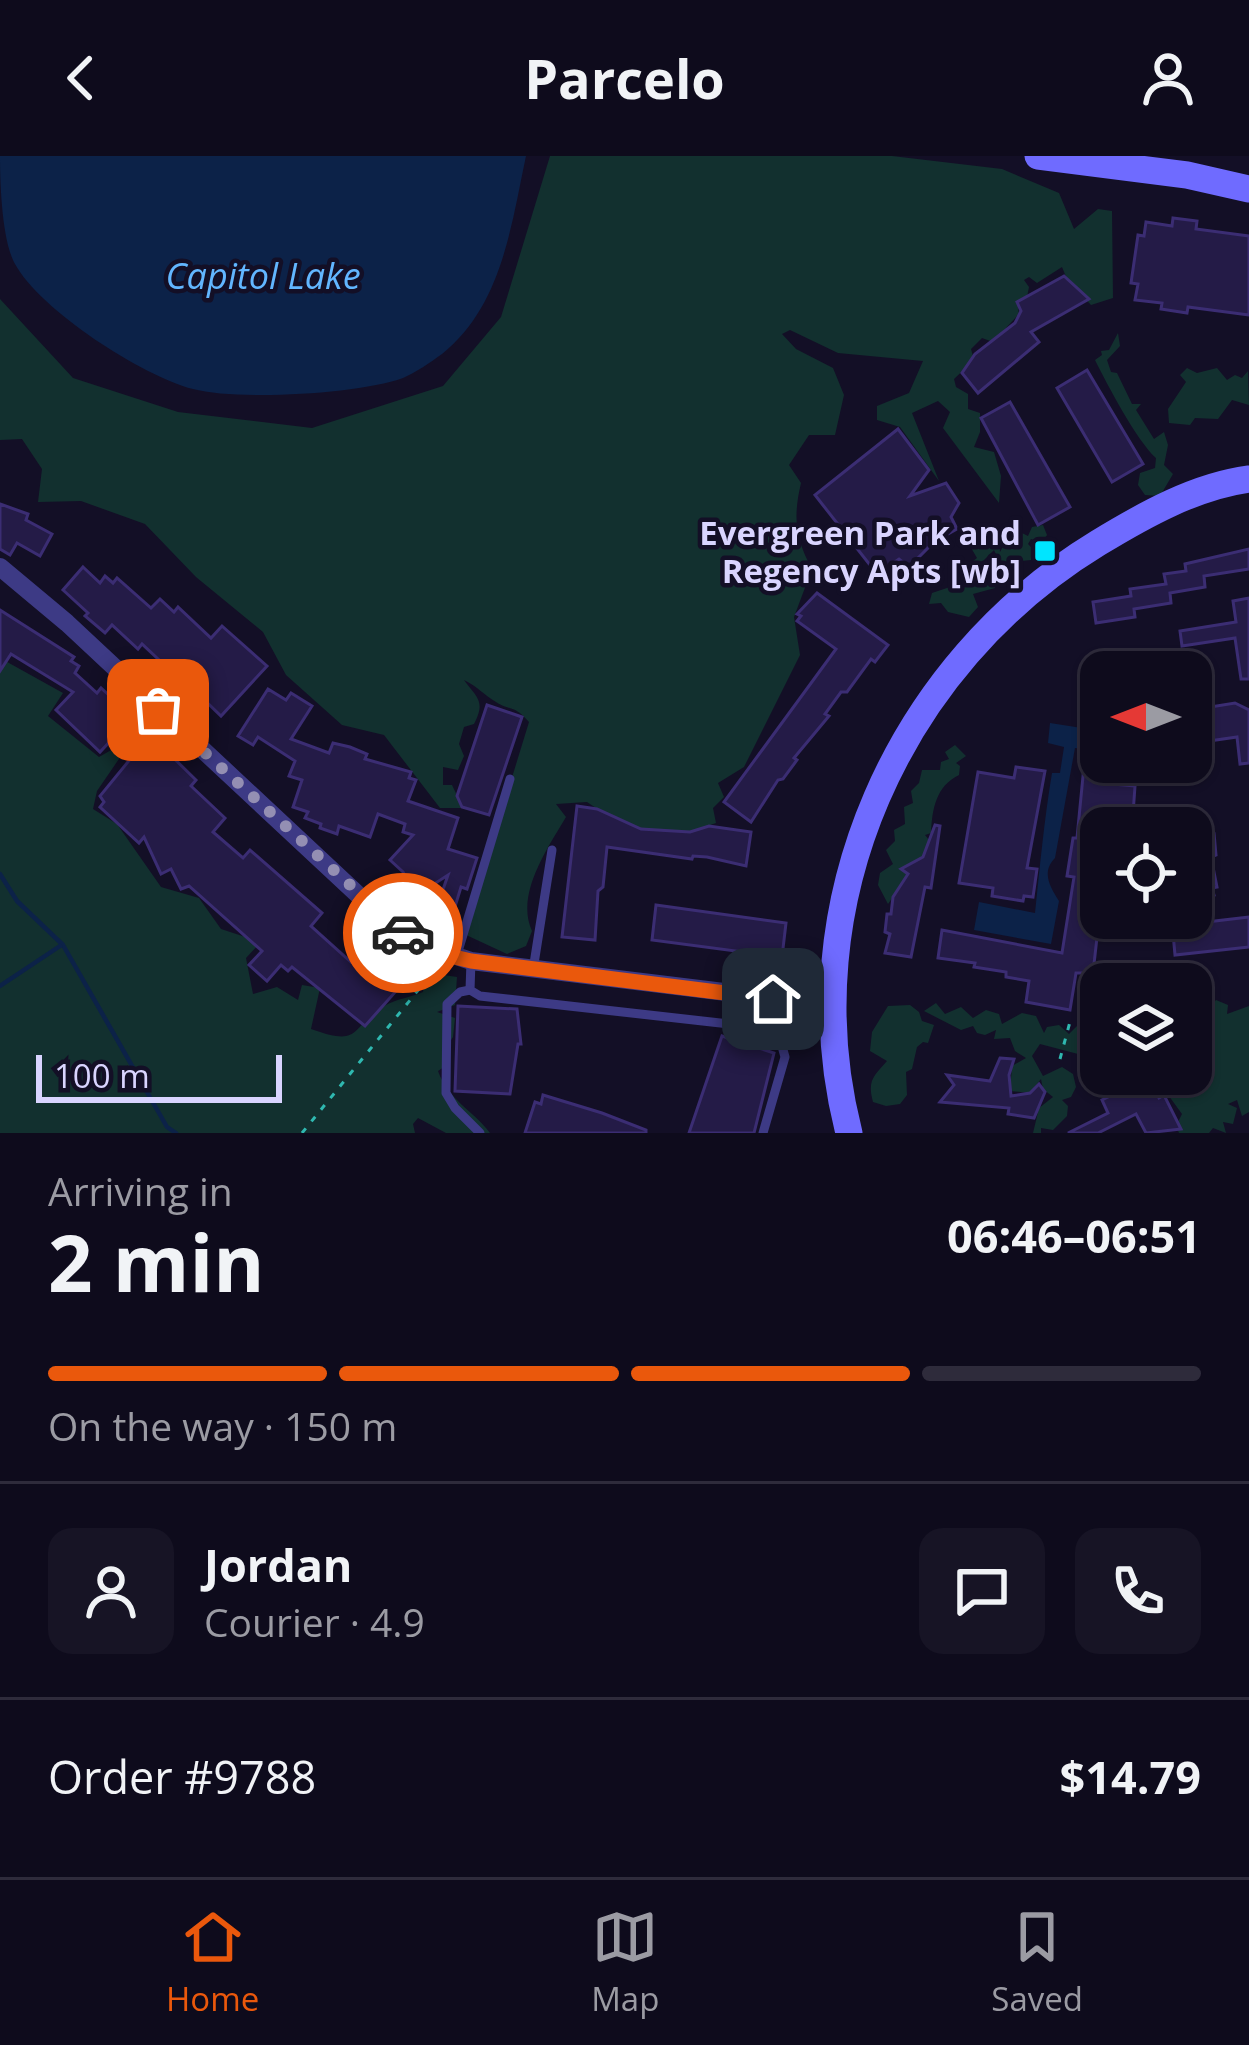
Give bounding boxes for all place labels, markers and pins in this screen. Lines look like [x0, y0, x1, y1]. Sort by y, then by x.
place label: Evergreen Park and Regency Apts [wb] [699, 510, 1021, 593]
marker: Evergreen Park and Regency Apts [wb] [1032, 538, 1058, 564]
pin [107, 659, 209, 761]
pin [722, 948, 824, 1050]

